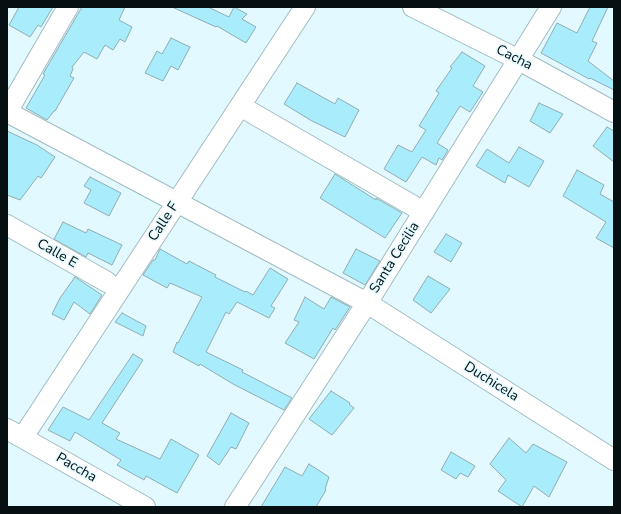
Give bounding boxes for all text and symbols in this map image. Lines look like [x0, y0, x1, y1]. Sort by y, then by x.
street label: Cacha [493, 42, 535, 74]
street label: Calle F [145, 199, 183, 245]
street label: Santa Cecilia [366, 219, 424, 297]
street label: Calle E [34, 236, 80, 272]
street label: Duchicela [461, 359, 521, 405]
street label: Paccha [53, 450, 99, 486]

